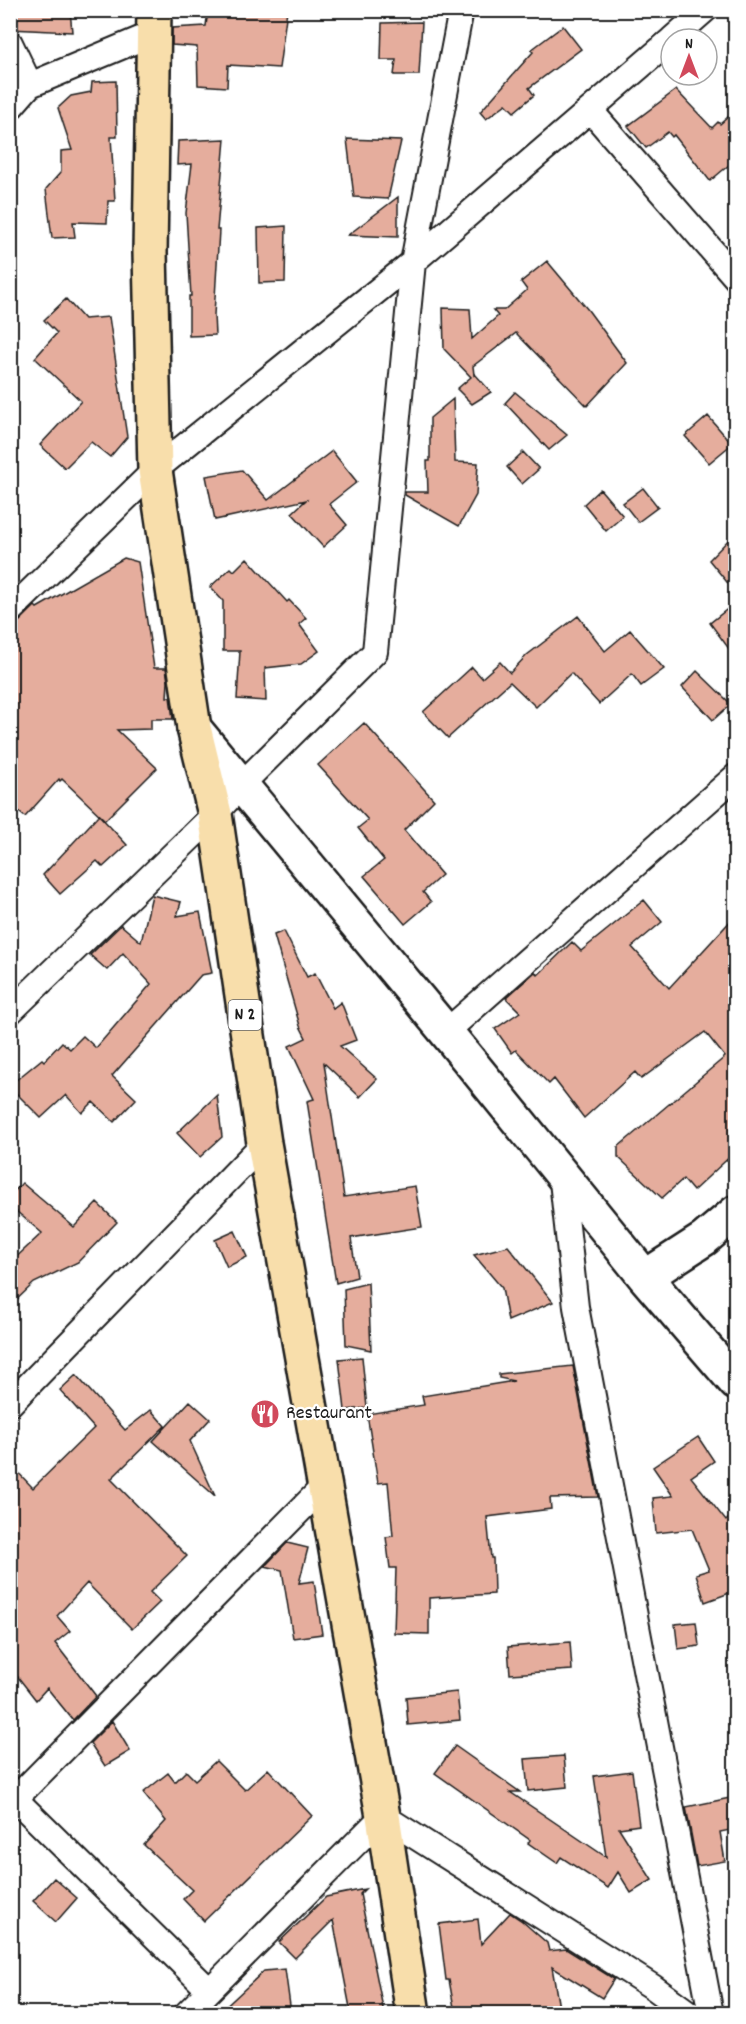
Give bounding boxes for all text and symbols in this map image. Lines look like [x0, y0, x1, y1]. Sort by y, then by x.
north arrow [659, 27, 719, 87]
text: N [685, 33, 693, 56]
road number: N 2 [228, 1000, 262, 1030]
restaurant icon: Restaurant [249, 1398, 281, 1430]
place label: Restaurant [286, 1400, 372, 1428]

